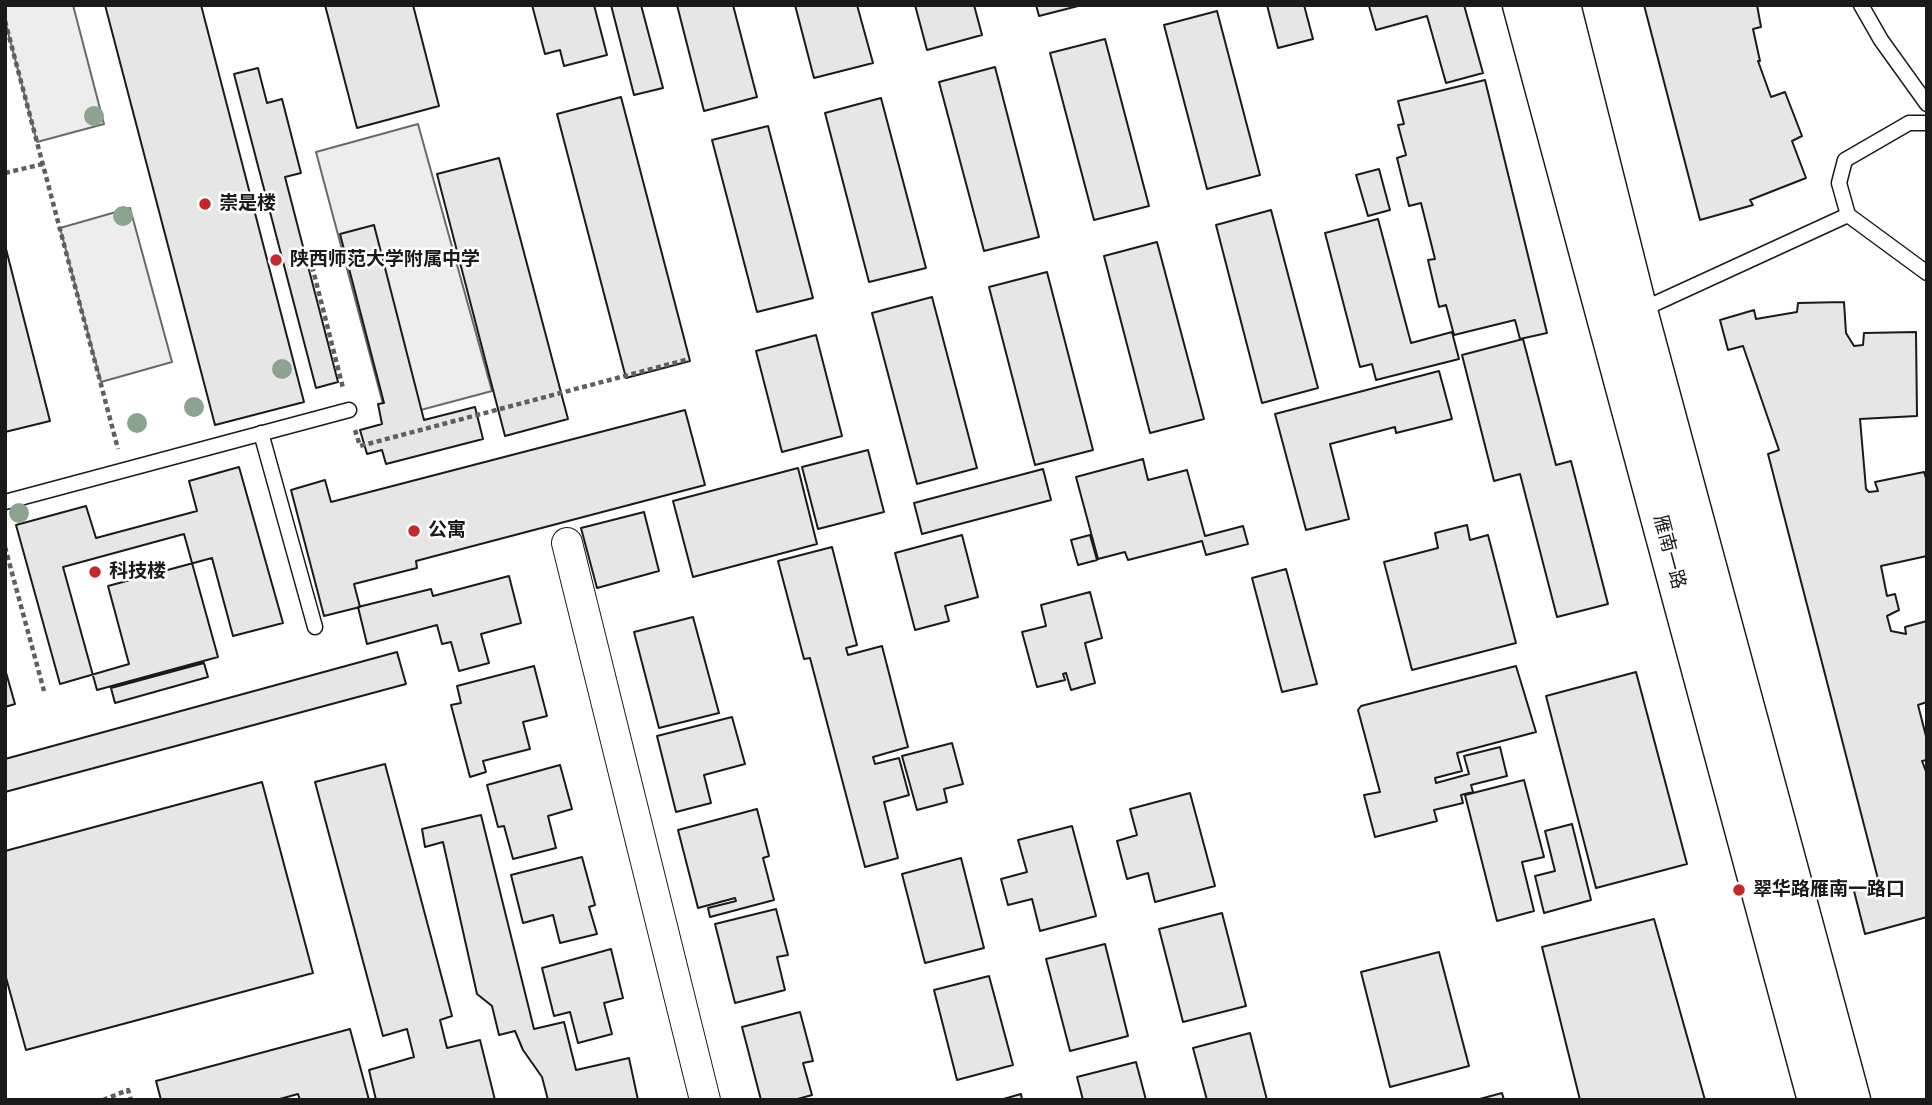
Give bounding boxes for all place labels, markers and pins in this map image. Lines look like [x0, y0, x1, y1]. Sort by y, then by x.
place label: 崇是楼 [219, 193, 276, 215]
marker: 崇是楼 [197, 196, 213, 212]
place label: 陕西师范大学附属中学 [290, 249, 480, 271]
marker: 陕西师范大学附属中学 [268, 252, 284, 268]
place label: 公寓 [428, 520, 466, 542]
marker: 公寓 [406, 523, 422, 539]
place label: 科技楼 [109, 561, 166, 583]
marker: 科技楼 [87, 564, 103, 580]
place label: 翠华路雁南一路口 [1753, 879, 1905, 901]
marker: 翠华路雁南一路口 [1731, 882, 1747, 898]

